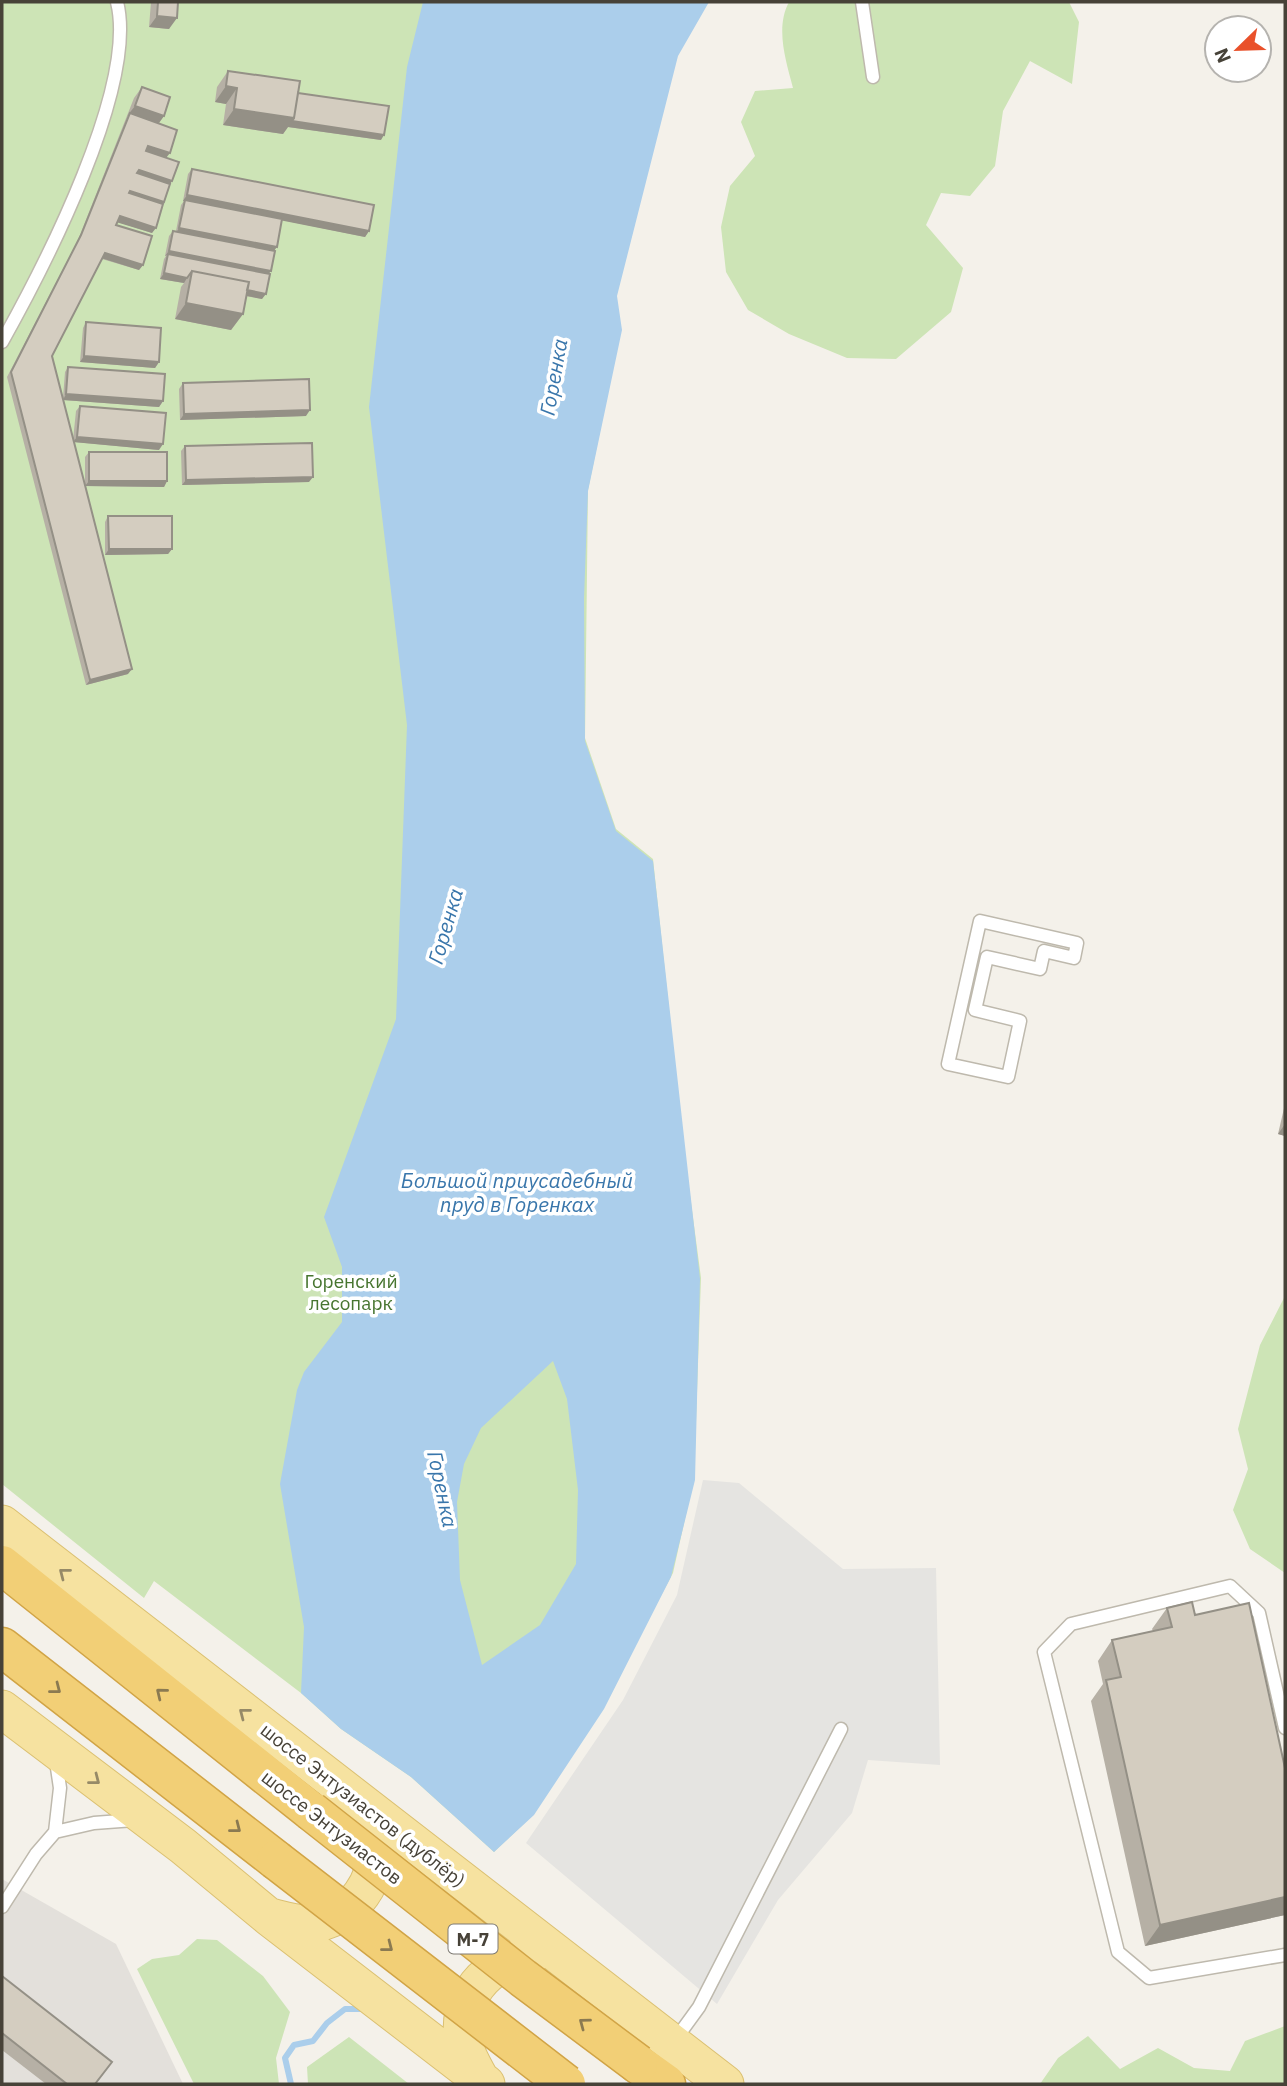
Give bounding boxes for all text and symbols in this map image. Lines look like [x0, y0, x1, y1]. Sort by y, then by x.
north arrow [1203, 14, 1273, 84]
text: N [1209, 45, 1236, 67]
water label: Горенка [532, 336, 574, 418]
water label: Горенка [421, 885, 469, 967]
water label: Большой приусадебный пруд в Горенках [401, 1166, 633, 1218]
park label: Горенский лесопарк [304, 1269, 398, 1315]
water label: Горенка [421, 1448, 465, 1530]
one-way arrow [59, 1568, 72, 1581]
one-way arrow [48, 1681, 61, 1693]
one-way arrow [156, 1689, 169, 1701]
one-way arrow [239, 1708, 251, 1721]
street label: шоссе Энтузиастов (дублёр) [256, 1718, 470, 1892]
street label: шоссе Энтузиастов [257, 1765, 407, 1889]
one-way arrow [88, 1772, 100, 1785]
one-way arrow [228, 1820, 240, 1833]
road number: М-7 [448, 1924, 498, 1954]
one-way arrow [381, 1938, 393, 1951]
one-way arrow [579, 2019, 591, 2031]

